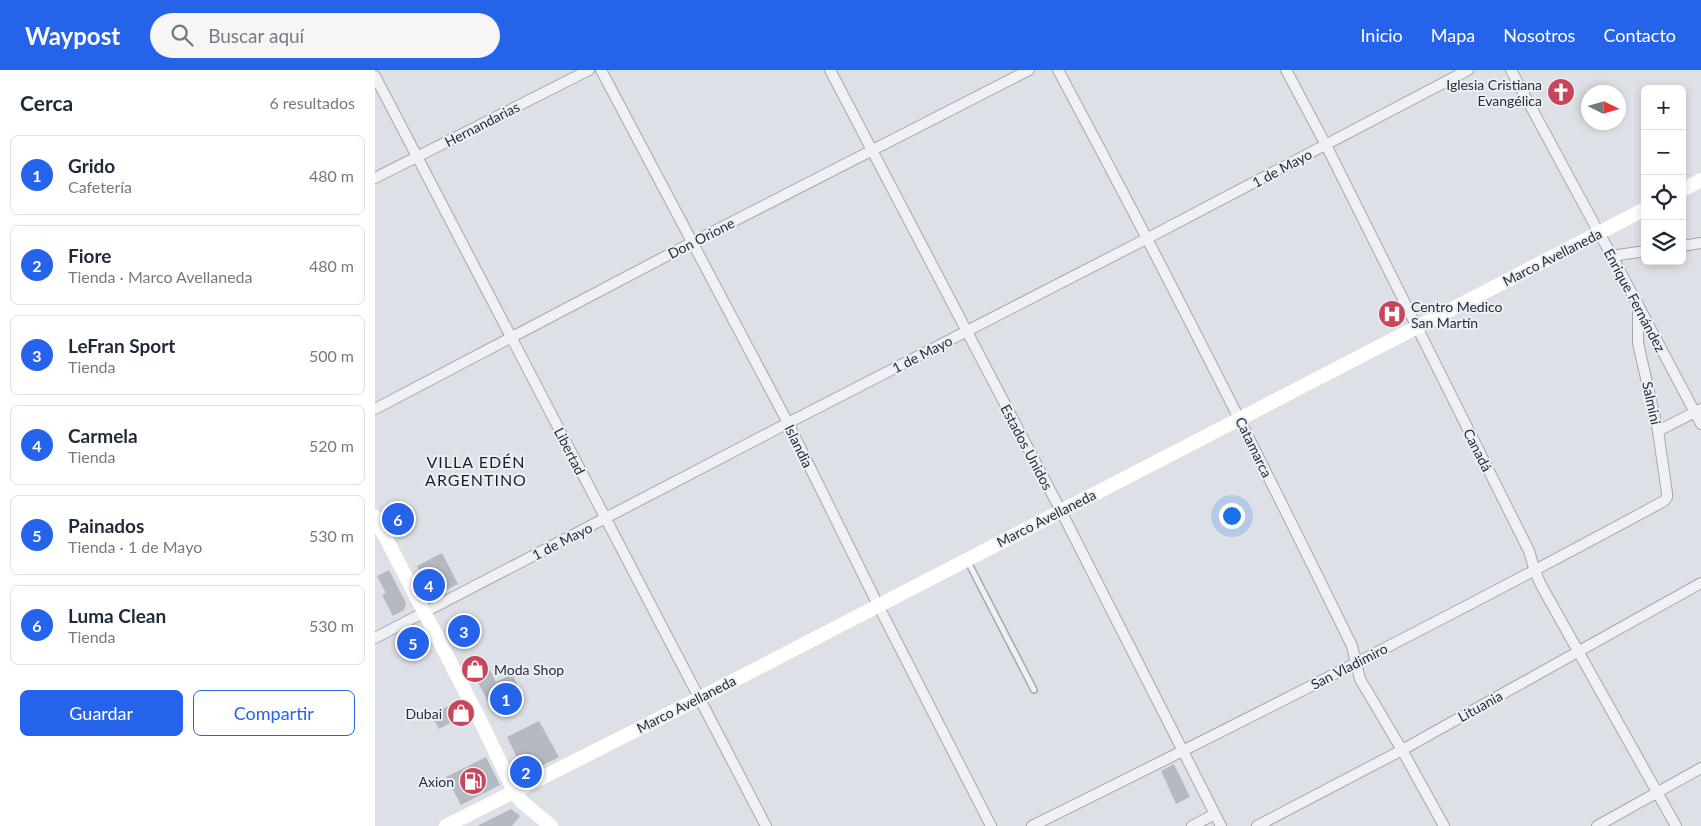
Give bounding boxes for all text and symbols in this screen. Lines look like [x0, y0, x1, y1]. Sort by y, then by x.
search box [150, 13, 500, 58]
text: Waypost [25, 21, 120, 50]
icon: search [168, 21, 196, 49]
text: Buscar aquí [208, 24, 304, 47]
text: Inicio [1360, 24, 1403, 46]
text: Mapa [1431, 24, 1475, 46]
text: Nosotros [1503, 24, 1575, 46]
text: Contacto [1603, 24, 1676, 46]
place label: Iglesia Cristiana Evangélica [1446, 76, 1542, 109]
church icon: Iglesia Cristiana Evangélica [1546, 77, 1576, 107]
north arrow [1581, 85, 1626, 130]
map controls [1641, 85, 1686, 265]
button: + [1641, 85, 1686, 130]
text: Cerca [20, 90, 73, 115]
text: 6 resultados [269, 93, 355, 112]
street label: Hernandarias [442, 98, 522, 150]
button: − [1641, 130, 1686, 175]
street label: 1 de Mayo [1249, 145, 1315, 191]
text: Grido [68, 154, 115, 177]
text: 1 [32, 166, 42, 185]
text: 480 m [309, 166, 354, 185]
button: locate [1641, 175, 1686, 220]
text: Cafetería [68, 177, 132, 196]
street label: Don Orione [665, 214, 737, 262]
button: layers [1641, 220, 1686, 265]
street label: Marco Avellaneda [1500, 225, 1604, 289]
text: Fiore [68, 244, 111, 267]
street label: Enrique Fernández [1601, 245, 1669, 355]
text: 2 [32, 256, 42, 275]
text: 480 m [309, 256, 354, 275]
text: Tienda · Marco Avellaneda [68, 267, 253, 286]
place label: Centro Medico San Martín [1411, 298, 1503, 331]
hospital icon: Centro Medico San Martín [1377, 299, 1407, 329]
street label: 1 de Mayo [889, 332, 955, 376]
text: LeFran Sport [68, 334, 175, 357]
text: 3 [32, 346, 42, 365]
text: 500 m [309, 346, 354, 365]
text: Tienda [68, 357, 116, 376]
street label: Salmini [1639, 380, 1665, 426]
street label: Estados Unidos [997, 401, 1057, 493]
street label: Catamarca [1232, 414, 1276, 480]
street label: Islandia [781, 422, 817, 470]
text: Carmela [68, 424, 138, 447]
street label: Libertad [551, 425, 589, 477]
street label: Canadá [1460, 426, 1496, 474]
text: 4 [32, 436, 42, 455]
text: 520 m [309, 436, 354, 455]
text: Tienda [68, 447, 116, 466]
district label: VILLA EDÉN ARGENTINO [425, 452, 527, 489]
street label: Marco Avellaneda [994, 486, 1098, 550]
pin: 6 [382, 500, 414, 538]
your location [1219, 503, 1245, 529]
text: Painados [68, 514, 144, 537]
street label: 1 de Mayo [529, 519, 595, 563]
text: 5 [32, 526, 42, 545]
text: 530 m [309, 526, 354, 545]
text: Tienda · 1 de Mayo [68, 537, 202, 556]
pin: 4 [413, 566, 445, 604]
text: Luma Clean [68, 604, 166, 627]
pin: 3 [448, 612, 480, 650]
text: 6 [32, 616, 42, 635]
text: 530 m [309, 616, 354, 635]
pin: 5 [397, 624, 429, 662]
text: Tienda [68, 627, 116, 646]
street label: San Vladimiro [1308, 639, 1390, 693]
shop icon: Moda Shop [460, 654, 490, 684]
place label: Moda Shop [494, 661, 564, 678]
street label: Marco Avellaneda [634, 672, 738, 736]
pin: 1 [490, 680, 522, 718]
street label: Lituania [1455, 687, 1505, 725]
button: Guardar [20, 690, 183, 736]
button: Compartir [193, 690, 355, 736]
shop icon: Dubai [446, 698, 476, 728]
place label: Dubai [406, 705, 442, 722]
pin: 2 [510, 753, 542, 791]
fuel station icon: Axion [458, 766, 488, 796]
place label: Axion [418, 773, 454, 790]

